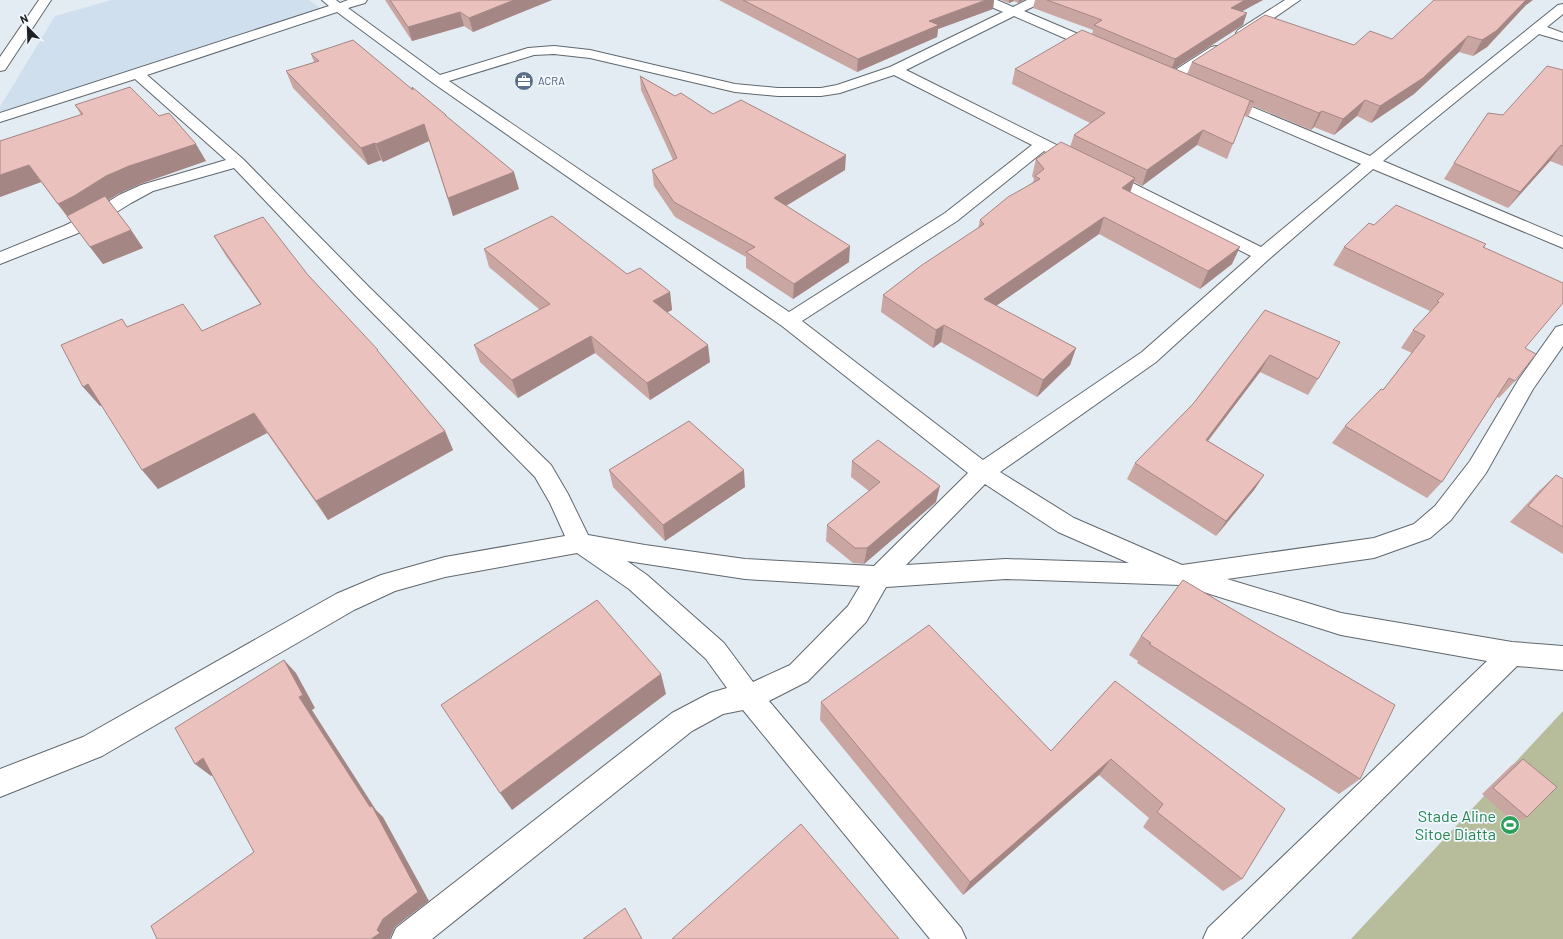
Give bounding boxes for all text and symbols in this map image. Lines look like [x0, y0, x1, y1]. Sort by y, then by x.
north arrow [8, 8, 48, 48]
text: N [18, 11, 30, 26]
office icon: ACRA [513, 70, 535, 92]
place label: ACRA [538, 74, 565, 87]
place label: Stade Aline Sitoe Diatta [1415, 806, 1496, 843]
sports icon: Stade Aline Sitoe Diatta [1499, 814, 1521, 836]

